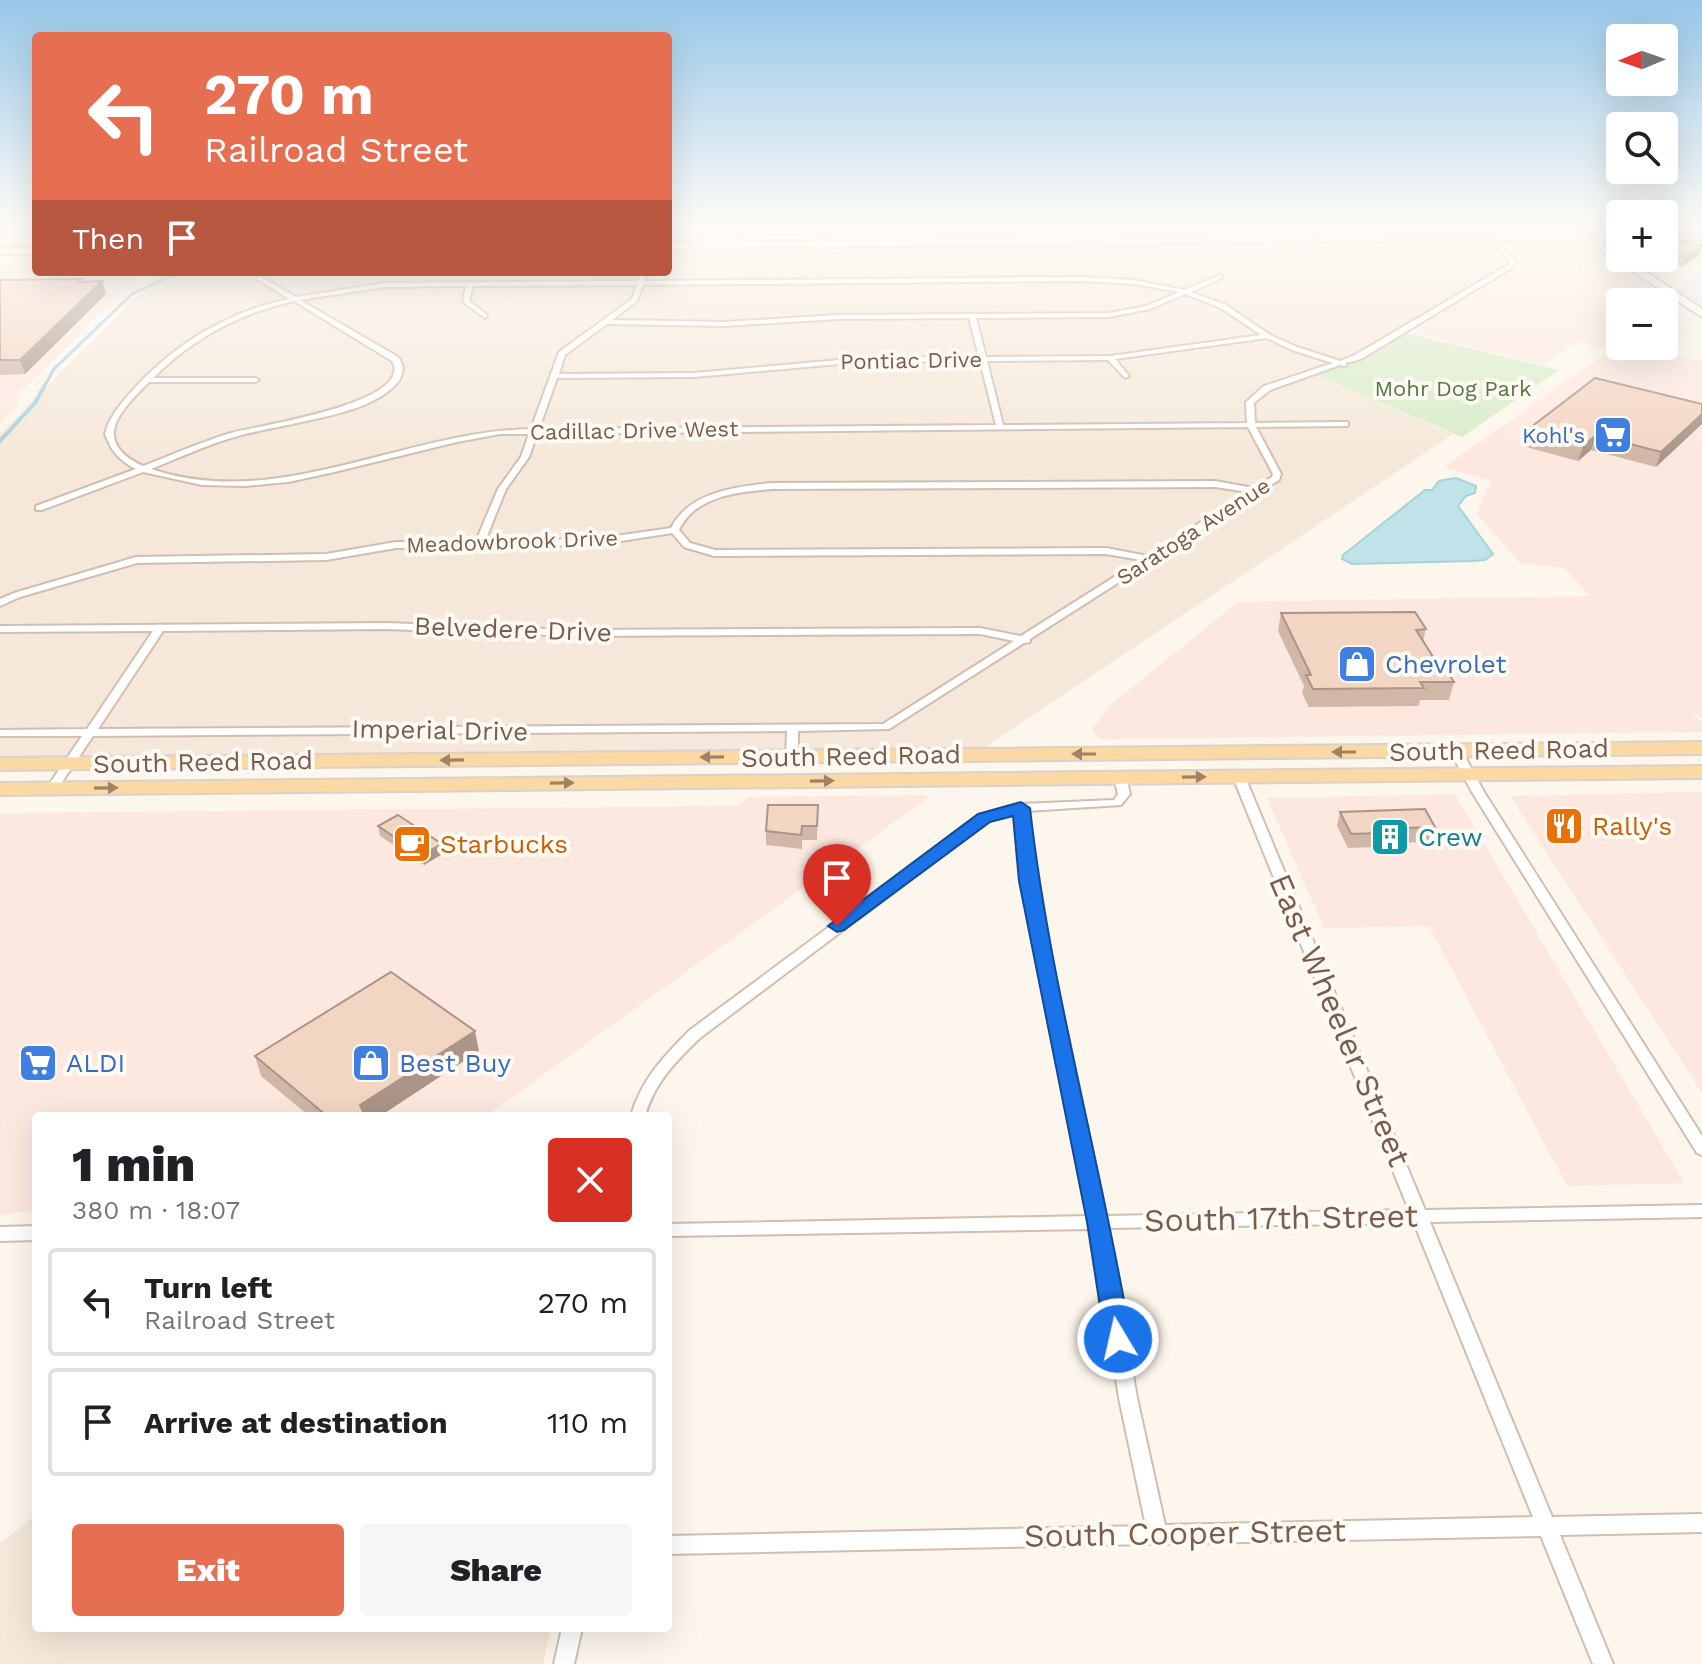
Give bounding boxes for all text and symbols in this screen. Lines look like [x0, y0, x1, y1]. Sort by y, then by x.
north arrow [1606, 24, 1678, 96]
map controls [1606, 24, 1678, 360]
text: 270 m [204, 62, 374, 128]
icon: left [72, 64, 176, 168]
button: search [1606, 112, 1678, 184]
text: Railroad Street [204, 129, 468, 171]
button: + [1606, 200, 1678, 272]
icon: arrive [160, 216, 204, 260]
text: Then [72, 221, 144, 256]
button: − [1606, 288, 1678, 360]
street label: Pontiac Drive [840, 347, 982, 374]
park label: Mohr Dog Park [1375, 376, 1532, 401]
supermarket icon: Kohl's [1592, 414, 1634, 456]
street label: Cadillac Drive West [530, 416, 738, 445]
place label: Kohl's [1522, 423, 1585, 448]
street label: Saratoga Avenue [1112, 473, 1275, 590]
street label: Meadowbrook Drive [406, 525, 618, 558]
street label: Belvedere Drive [414, 611, 612, 647]
shop icon: Chevrolet [1336, 643, 1378, 685]
place label: Chevrolet [1385, 649, 1506, 679]
street label: Imperial Drive [352, 713, 528, 747]
street label: South Reed Road [1389, 733, 1609, 767]
street label: South Reed Road [741, 739, 961, 773]
street label: South Reed Road [93, 745, 313, 779]
one-way arrow [1331, 745, 1356, 758]
one-way arrow [1071, 748, 1096, 760]
one-way arrow [699, 751, 724, 764]
one-way arrow [439, 754, 464, 766]
one-way arrow [1182, 771, 1207, 783]
one-way arrow [810, 774, 835, 787]
one-way arrow [550, 777, 575, 789]
one-way arrow [94, 782, 119, 794]
restaurant icon: Rally's [1543, 805, 1585, 847]
place label: Rally's [1592, 811, 1672, 841]
building icon: Crew [1369, 816, 1411, 858]
place label: Crew [1418, 822, 1483, 852]
cafe icon: Starbucks [391, 823, 433, 865]
place label: Starbucks [440, 829, 568, 859]
pin [803, 844, 871, 926]
icon: arrive [815, 856, 859, 900]
street label: East Wheeler Street [1261, 868, 1419, 1172]
supermarket icon: ALDI [17, 1042, 59, 1084]
shop icon: Best Buy [350, 1042, 392, 1084]
place label: ALDI [66, 1048, 125, 1078]
place label: Best Buy [399, 1048, 511, 1078]
text: 1 min [72, 1136, 195, 1193]
button: close [548, 1138, 632, 1222]
text: 380 m · 18:07 [72, 1195, 240, 1225]
street label: South 17th Street [1144, 1197, 1418, 1239]
text: Turn left [144, 1270, 272, 1305]
icon: left [76, 1280, 120, 1324]
text: 270 m [537, 1285, 628, 1320]
position arrow [1076, 1297, 1160, 1381]
text: Railroad Street [144, 1305, 335, 1335]
icon: arrive [76, 1400, 120, 1444]
text: Arrive at destination [144, 1405, 448, 1440]
text: 110 m [547, 1405, 628, 1440]
street label: South Cooper Street [1024, 1511, 1346, 1555]
button: Exit [72, 1524, 344, 1616]
button: Share [360, 1524, 632, 1616]

